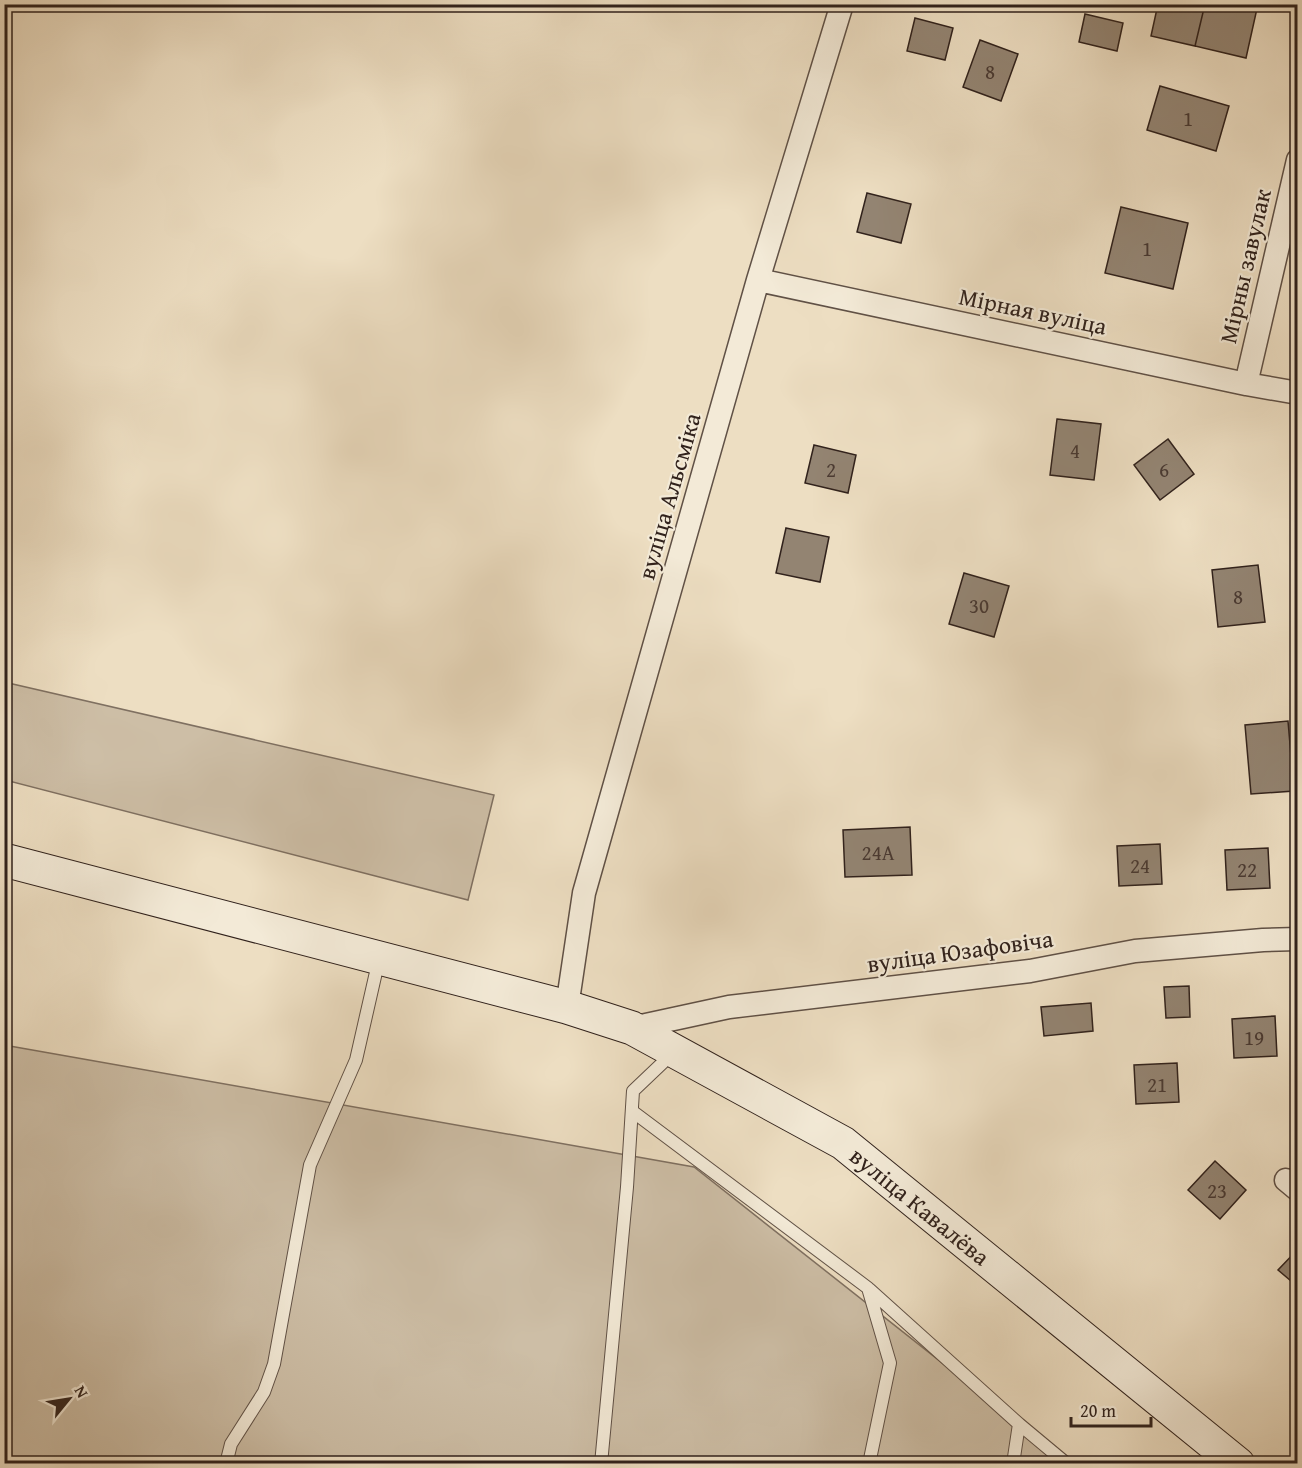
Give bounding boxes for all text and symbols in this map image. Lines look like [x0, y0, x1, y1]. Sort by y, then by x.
house number: 8 [985, 56, 995, 87]
house number: 1 [1183, 103, 1193, 134]
street label: Мірны завулак [1210, 185, 1280, 347]
house number: 1 [1142, 233, 1152, 264]
street label: Мірная вуліца [956, 278, 1111, 344]
street label: вуліца Альсміка [628, 408, 710, 583]
house number: 4 [1070, 435, 1080, 466]
house number: 2 [826, 454, 836, 485]
house number: 6 [1159, 454, 1169, 485]
house number: 8 [1233, 581, 1243, 612]
house number: 30 [969, 590, 989, 621]
house number: 24А [862, 837, 895, 868]
house number: 24 [1130, 850, 1150, 881]
house number: 22 [1237, 854, 1257, 885]
street label: вуліца Юзафовіча [865, 921, 1056, 981]
house number: 19 [1244, 1022, 1264, 1053]
house number: 21 [1147, 1069, 1167, 1100]
street label: вуліца Кавалёва [843, 1138, 998, 1274]
house number: 23 [1207, 1175, 1227, 1206]
north arrow [39, 1369, 99, 1429]
text: N [69, 1381, 95, 1402]
scale bar [1071, 1390, 1150, 1428]
text: 20 m [1080, 1397, 1116, 1424]

